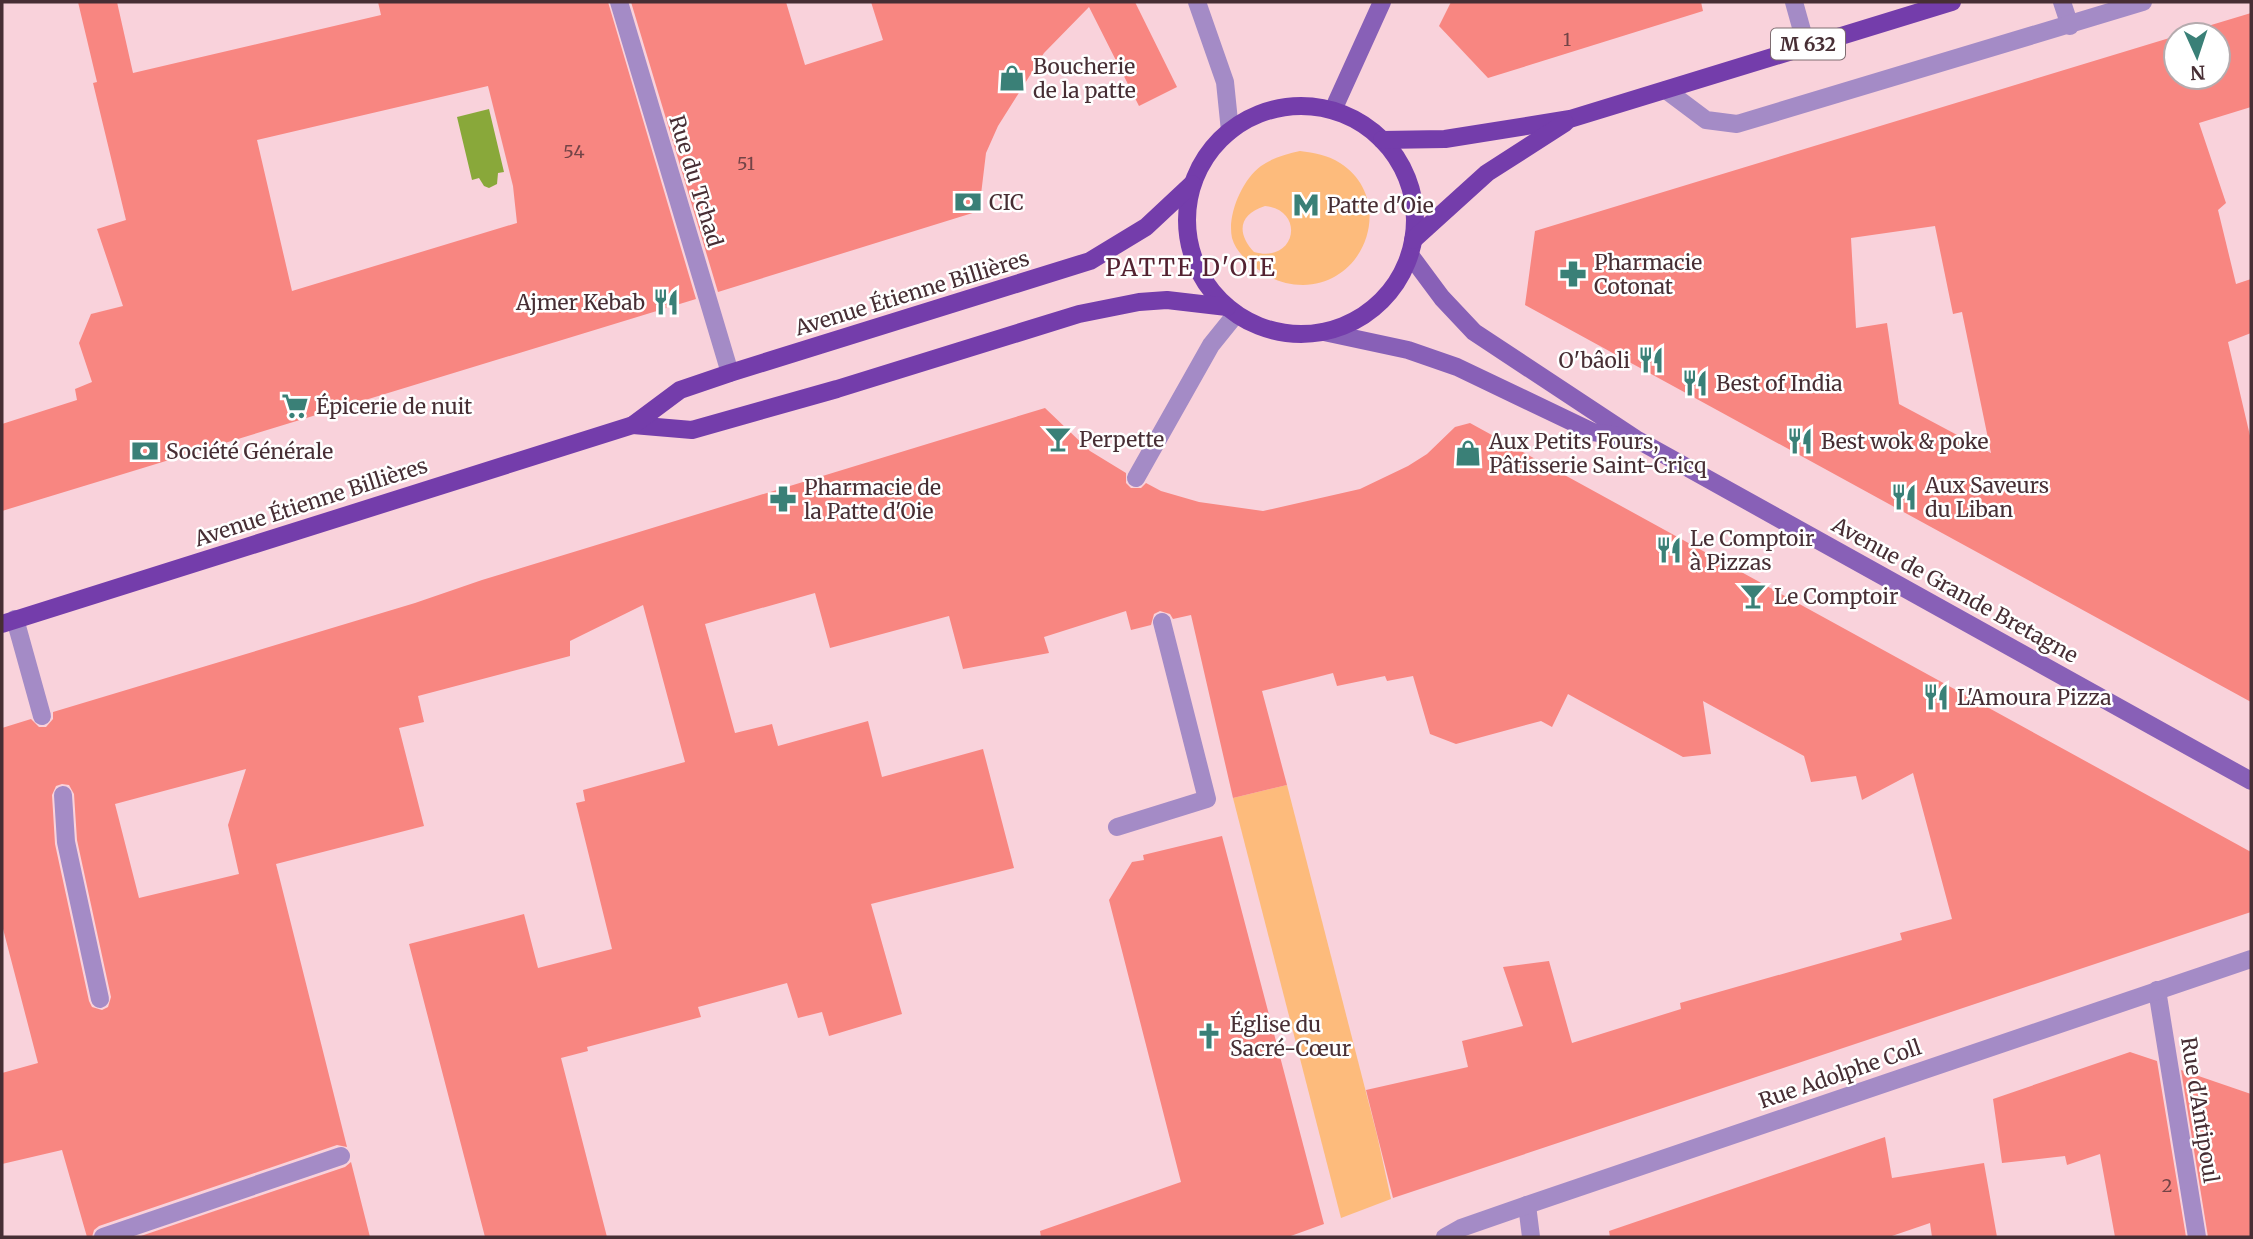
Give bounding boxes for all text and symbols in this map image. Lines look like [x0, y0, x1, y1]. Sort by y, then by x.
north arrow [2162, 21, 2232, 91]
house number: 1 [1563, 28, 1571, 51]
road number: M 632 [1771, 28, 1845, 60]
place label: Boucherie de la patte [1033, 53, 1136, 104]
text: N [2190, 61, 2206, 85]
shop icon: Boucherie de la patte [997, 63, 1027, 93]
street label: Rue du Tchad [663, 112, 729, 250]
house number: 54 [563, 140, 585, 163]
house number: 51 [737, 152, 755, 175]
bank icon: CIC [953, 187, 983, 217]
place label: CIC [989, 189, 1024, 216]
metro station icon: Patte d'Oie [1291, 190, 1321, 220]
place label: Patte d'Oie [1327, 192, 1434, 219]
street label: Avenue Étienne Billières [790, 244, 1032, 342]
place label: Pharmacie Cotonat [1594, 249, 1702, 300]
district label: PATTE D'OIE [1105, 252, 1277, 283]
pharmacy icon: Pharmacie Cotonat [1558, 259, 1588, 289]
restaurant icon: Ajmer Kebab [651, 287, 681, 317]
place label: Ajmer Kebab [515, 289, 645, 316]
restaurant icon: O'bâoli [1636, 345, 1666, 375]
place label: O'bâoli [1559, 347, 1630, 374]
restaurant icon: Best of India [1680, 368, 1710, 398]
place label: Best of India [1716, 370, 1842, 397]
supermarket icon: Épicerie de nuit [280, 391, 310, 421]
place label: Épicerie de nuit [316, 392, 472, 420]
bar icon: Perpette [1043, 424, 1073, 454]
place label: Perpette [1079, 426, 1164, 453]
restaurant icon: Best wok & poke [1785, 426, 1815, 456]
place label: Aux Petits Fours, Pâtisserie Saint-Cricq [1488, 428, 1707, 479]
place label: Best wok & poke [1821, 428, 1988, 455]
bank icon: Société Générale [130, 436, 160, 466]
place label: Société Générale [166, 438, 333, 465]
shop icon: Aux Petits Fours, Pâtisserie Saint-Cricq [1453, 438, 1483, 468]
street label: Avenue Étienne Billières [190, 451, 431, 553]
place label: Aux Saveurs du Liban [1924, 472, 2049, 523]
place label: Pharmacie de la Patte d'Oie [804, 474, 941, 525]
restaurant icon: Aux Saveurs du Liban [1889, 482, 1919, 512]
pharmacy icon: Pharmacie de la Patte d'Oie [768, 484, 798, 514]
street label: Avenue de Grande Bretagne [1826, 511, 2083, 669]
place label: Le Comptoir à Pizzas [1690, 525, 1815, 576]
restaurant icon: Le Comptoir à Pizzas [1654, 535, 1684, 565]
bar icon: Le Comptoir [1738, 581, 1768, 611]
place label: Le Comptoir [1774, 583, 1899, 610]
restaurant icon: L'Amoura Pizza [1921, 682, 1951, 712]
place label: L'Amoura Pizza [1957, 684, 2111, 711]
place label: Église du Sacré-Cœur [1230, 1010, 1351, 1062]
church icon: Église du Sacré-Cœur [1194, 1021, 1224, 1051]
street label: Rue Adolphe Coll [1755, 1033, 1925, 1114]
street label: Rue d'Antipoul [2175, 1035, 2225, 1185]
house number: 2 [2162, 1174, 2172, 1197]

